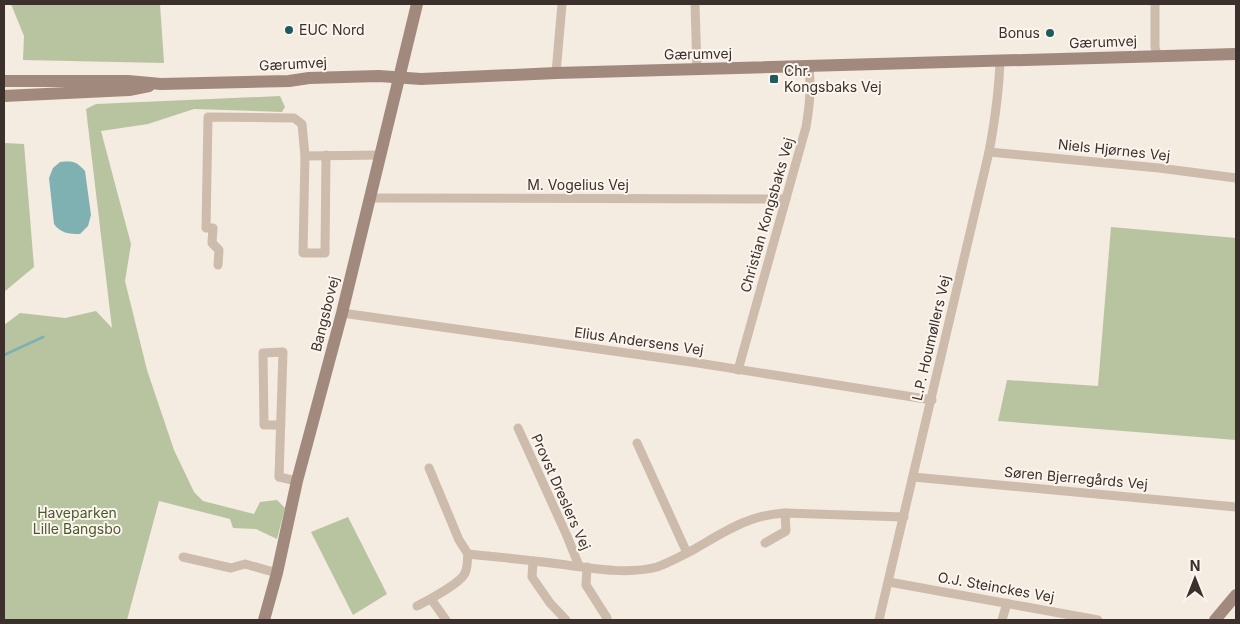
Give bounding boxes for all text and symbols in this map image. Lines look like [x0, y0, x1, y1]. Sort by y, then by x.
place label: EUC Nord [299, 21, 365, 38]
marker: EUC Nord [283, 24, 295, 36]
place label: Bonus [999, 24, 1040, 41]
marker: Bonus [1044, 27, 1056, 39]
street label: Gærumvej [1069, 32, 1137, 51]
street label: Gærumvej [664, 44, 732, 63]
street label: Gærumvej [259, 53, 327, 74]
place label: Chr. Kongsbaks Vej [784, 62, 882, 95]
marker: Chr. Kongsbaks Vej [768, 73, 780, 85]
street label: Christian Kongsbaks Vej [736, 135, 797, 294]
street label: Niels Hjørnes Vej [1057, 135, 1171, 164]
street label: M. Vogelius Vej [527, 176, 629, 193]
street label: Bangsbovej [307, 274, 342, 353]
street label: L.P. Houmøllers Vej [908, 274, 953, 402]
street label: Elius Andersens Vej [573, 323, 705, 358]
street label: Provst Dreslers Vej [528, 431, 595, 552]
street label: Søren Bjerregårds Vej [1004, 463, 1149, 492]
park label: Haveparken Lille Bangsbo [33, 504, 121, 537]
north arrow [1170, 554, 1220, 604]
text: N [1190, 557, 1200, 574]
street label: O.J. Steinckes Vej [936, 568, 1056, 605]

